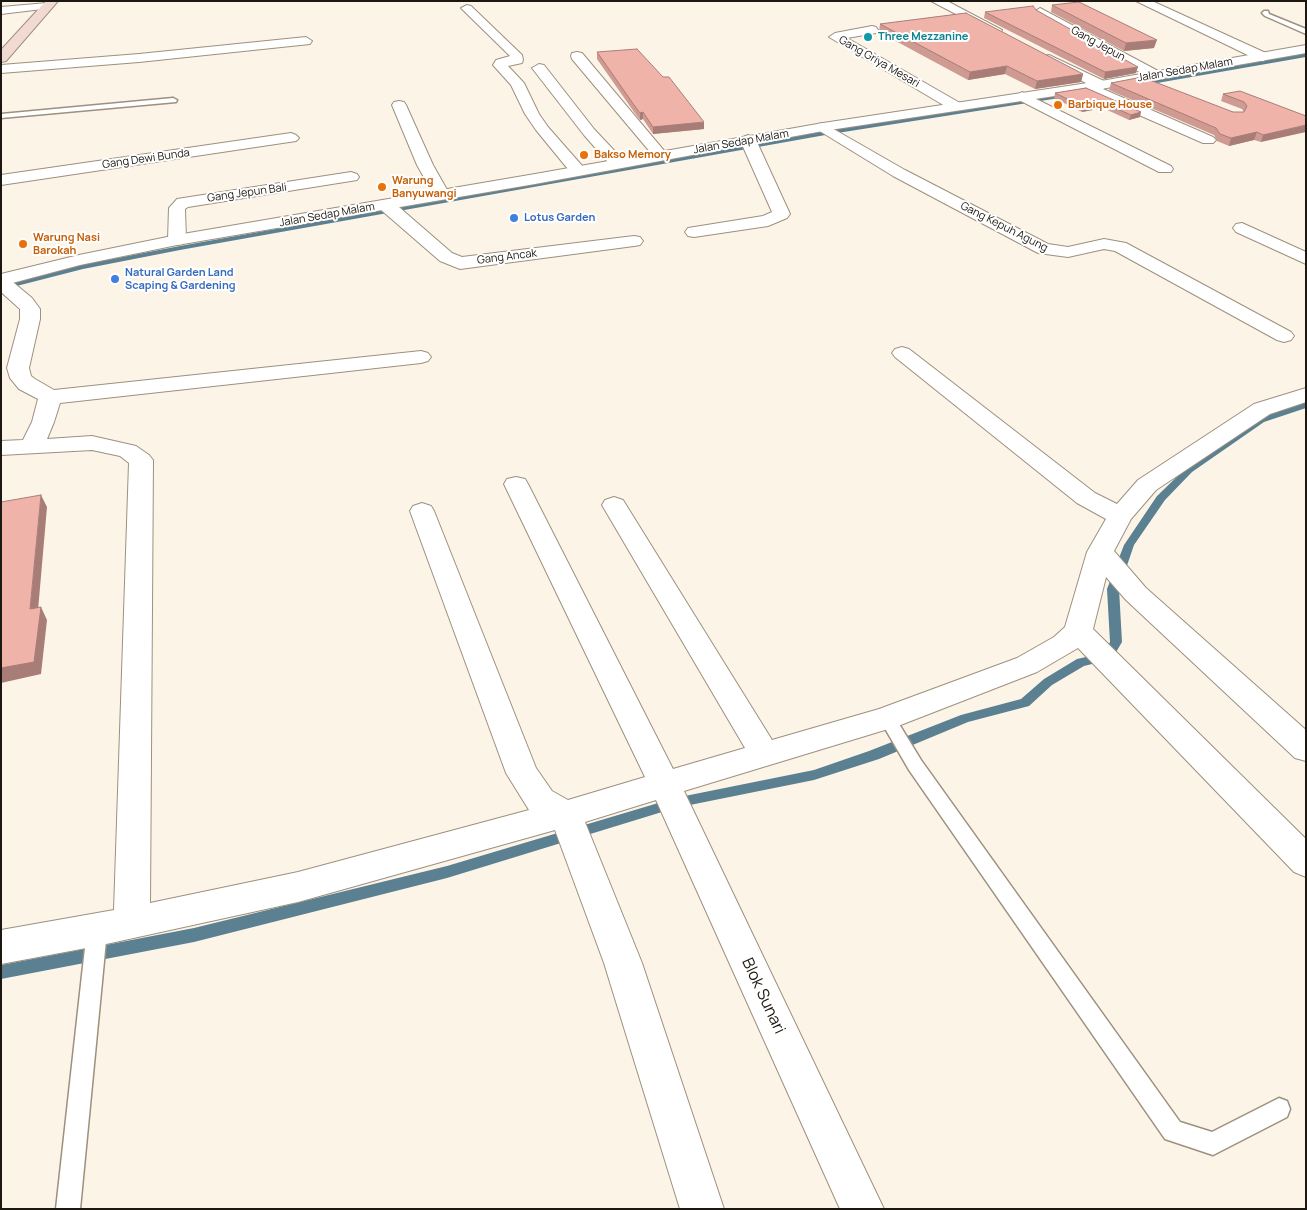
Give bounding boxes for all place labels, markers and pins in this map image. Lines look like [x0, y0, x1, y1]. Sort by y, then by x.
place label: Three Mezzanine [878, 30, 968, 44]
marker: Three Mezzanine [862, 31, 874, 43]
place label: Barbique House [1068, 98, 1152, 112]
marker: Barbique House [1052, 99, 1064, 111]
place label: Bakso Memory [594, 148, 671, 162]
marker: Bakso Memory [578, 149, 590, 161]
place label: Warung Banyuwangi [392, 174, 457, 200]
marker: Warung Banyuwangi [376, 181, 388, 193]
place label: Lotus Garden [524, 211, 595, 225]
marker: Lotus Garden [508, 212, 520, 224]
place label: Warung Nasi Barokah [33, 231, 100, 257]
marker: Warung Nasi Barokah [17, 238, 29, 250]
place label: Natural Garden Land Scaping & Gardening [125, 266, 236, 292]
marker: Natural Garden Land Scaping & Gardening [109, 273, 121, 285]

